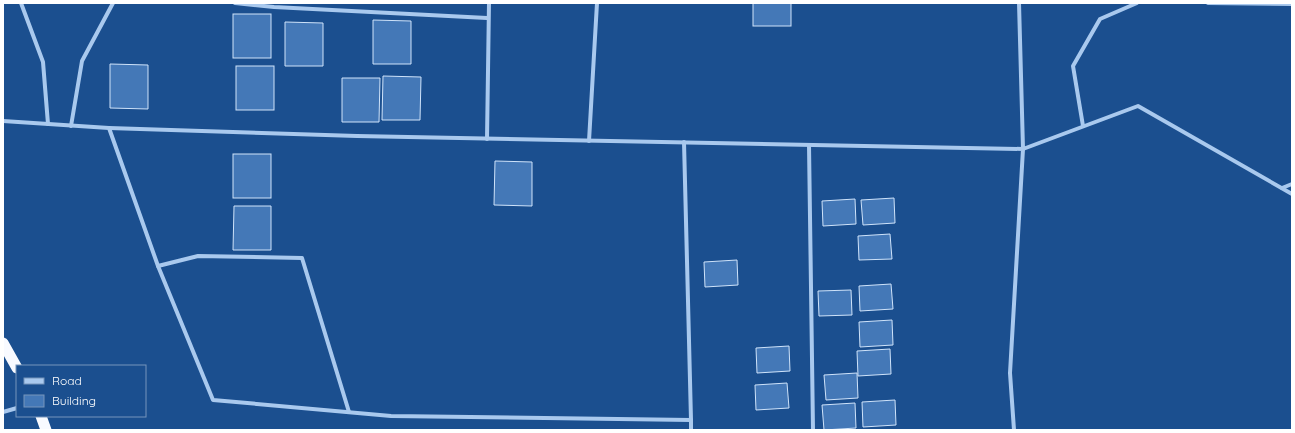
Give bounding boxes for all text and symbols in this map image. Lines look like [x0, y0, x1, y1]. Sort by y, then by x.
legend [16, 365, 146, 417]
text: Road [52, 373, 82, 388]
text: Building [52, 393, 96, 408]

